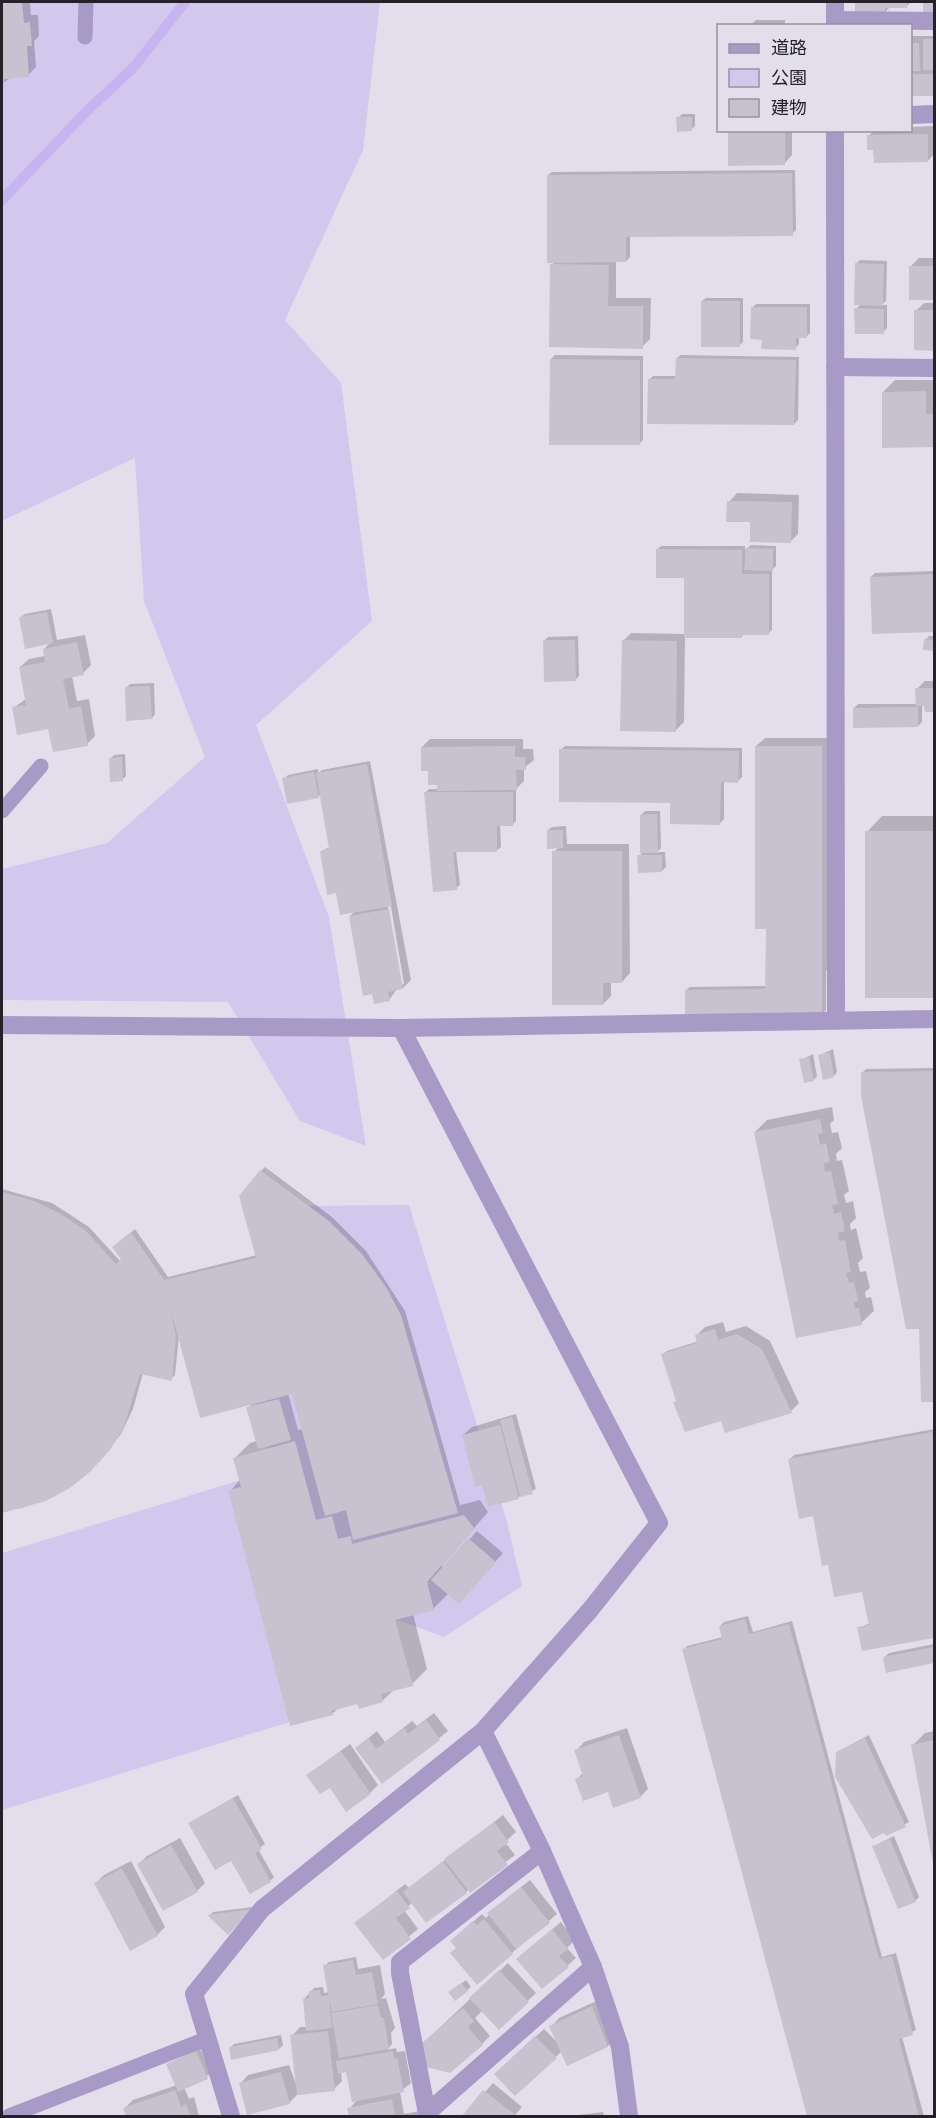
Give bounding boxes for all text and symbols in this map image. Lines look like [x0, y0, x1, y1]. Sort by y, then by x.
legend [717, 24, 912, 132]
text: 道路 [771, 37, 807, 59]
text: 公園 [771, 67, 807, 89]
text: 建物 [771, 97, 807, 119]

